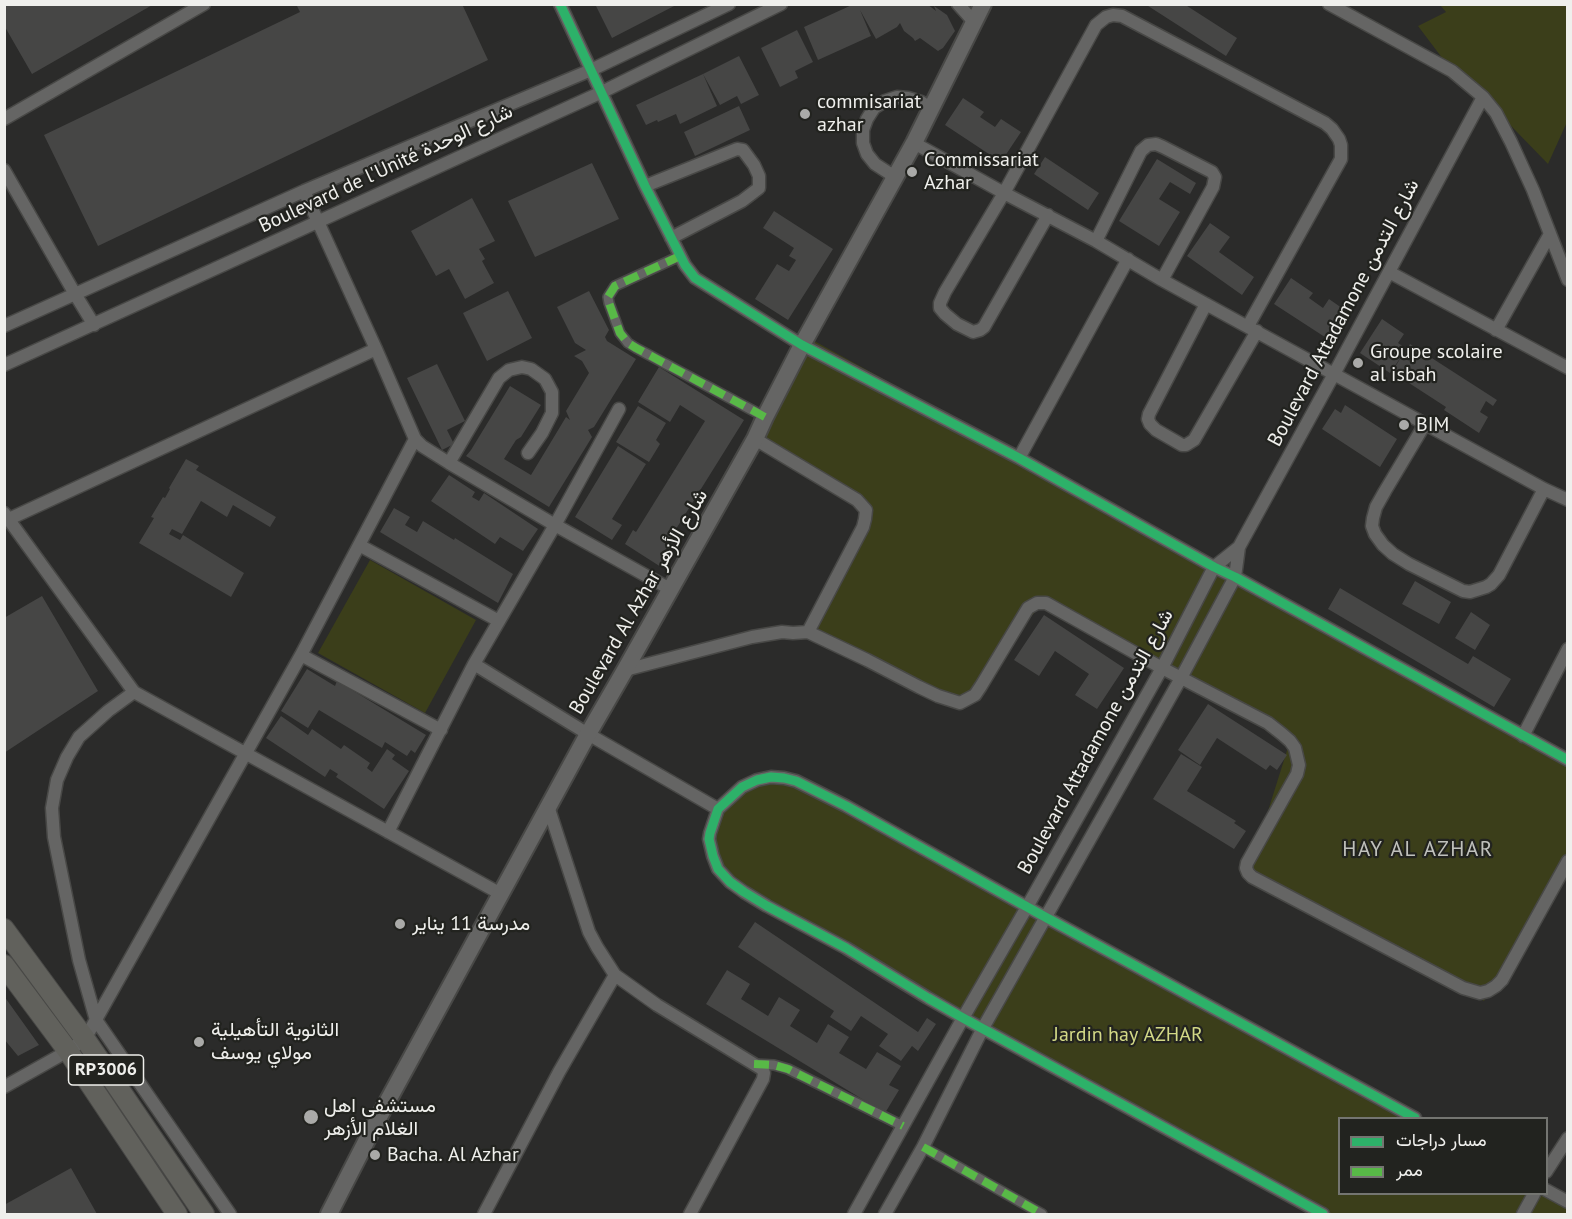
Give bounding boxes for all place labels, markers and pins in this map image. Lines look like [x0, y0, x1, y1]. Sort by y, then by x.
place label: commisariat azhar [817, 90, 921, 137]
marker: commisariat azhar [798, 107, 812, 121]
place label: Commissariat Azhar [924, 148, 1039, 195]
marker: Commissariat Azhar [905, 165, 919, 179]
place label: Groupe scolaire al isbah [1370, 340, 1503, 387]
marker: Groupe scolaire al isbah [1351, 356, 1365, 370]
place label: BIM [1416, 413, 1449, 437]
marker: BIM [1397, 418, 1411, 432]
place label: مدرسة 11 يناير [412, 912, 530, 936]
marker: مدرسة 11 يناير [393, 917, 407, 931]
place label: الثانوية التأهيلية مولاي يوسف [211, 1018, 339, 1065]
marker: الثانوية التأهيلية مولاي يوسف [192, 1035, 206, 1049]
place label: مستشفى اهل الغلام الأزهر [324, 1094, 436, 1141]
marker: مستشفى اهل الغلام الأزهر [302, 1108, 320, 1126]
place label: Bacha. Al Azhar [387, 1143, 519, 1167]
marker: Bacha. Al Azhar [368, 1148, 382, 1162]

